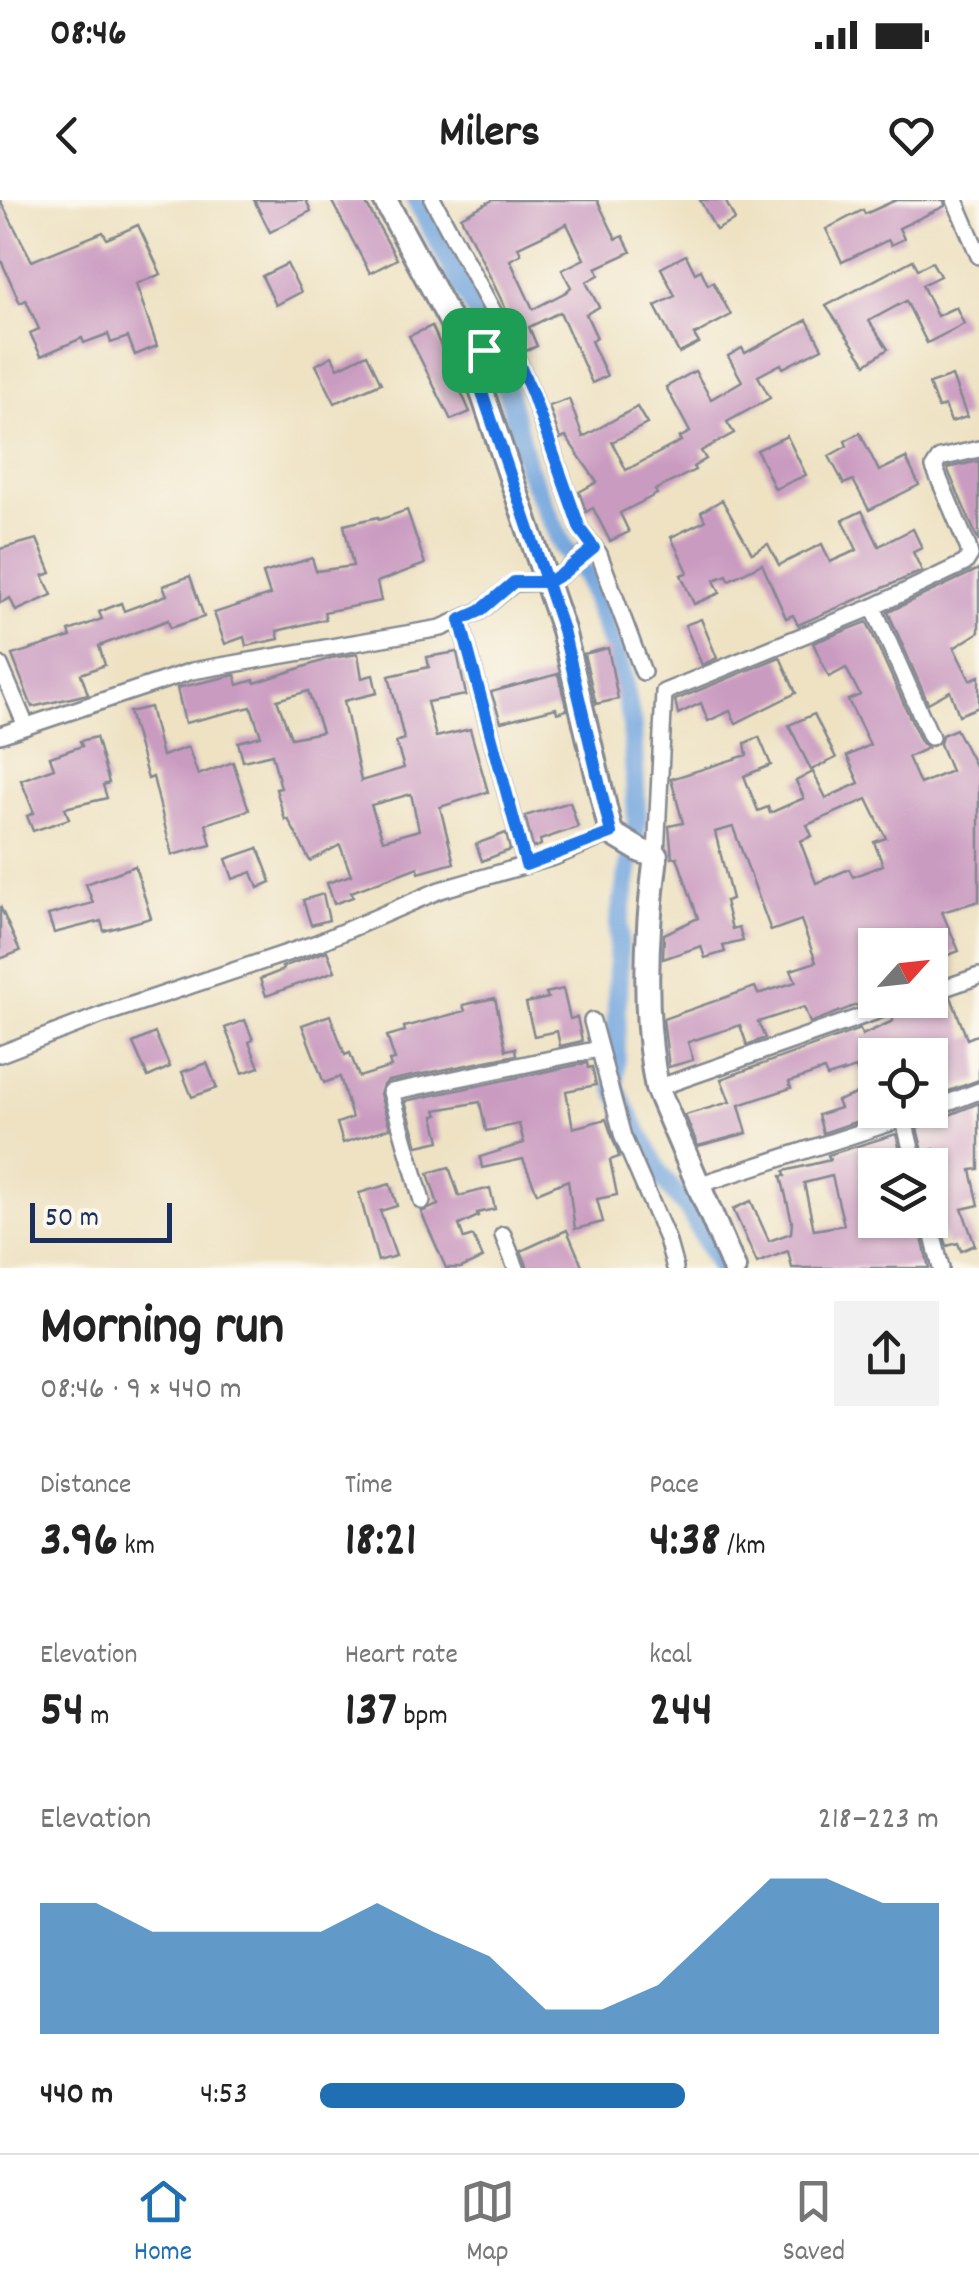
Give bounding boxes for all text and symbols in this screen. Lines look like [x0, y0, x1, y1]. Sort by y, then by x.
text: 08:46 [50, 8, 127, 63]
text: Milers [439, 103, 540, 167]
icon: back [40, 108, 95, 163]
icon: heart [884, 108, 939, 163]
pin [442, 308, 527, 393]
icon: arrive [457, 323, 512, 378]
north arrow [858, 928, 948, 1018]
map controls [858, 928, 948, 1238]
button: locate [858, 1038, 948, 1128]
button: layers [858, 1148, 948, 1238]
scale bar [30, 1198, 172, 1242]
text: 50 m [45, 1200, 99, 1240]
text: Morning run [40, 1291, 284, 1370]
button: share [834, 1301, 939, 1406]
text: 08:46 · 9 × 440 m [40, 1368, 242, 1414]
text: Distance [40, 1467, 131, 1507]
text: Time [345, 1467, 393, 1507]
text: Pace [649, 1467, 699, 1507]
text: 3.96 [40, 1507, 118, 1579]
text: 18:21 [345, 1507, 417, 1579]
text: 4:38 [649, 1507, 721, 1579]
text: km [118, 1528, 155, 1568]
text: /km [721, 1528, 766, 1568]
text: Elevation [40, 1637, 137, 1677]
text: Heart rate [345, 1637, 458, 1677]
text: kcal [649, 1637, 692, 1677]
text: 54 [40, 1677, 84, 1749]
text: 137 [345, 1677, 397, 1749]
text: 244 [649, 1677, 713, 1749]
text: m [84, 1698, 110, 1738]
text: bpm [397, 1698, 448, 1738]
text: Elevation [40, 1798, 151, 1844]
text: 218–223 m [818, 1798, 939, 1844]
text: 440 m [40, 2073, 113, 2119]
text: 4:53 [200, 2073, 248, 2119]
tab: Home [134, 2174, 192, 2274]
tab: Map [460, 2174, 515, 2274]
tab: Saved [783, 2174, 845, 2274]

